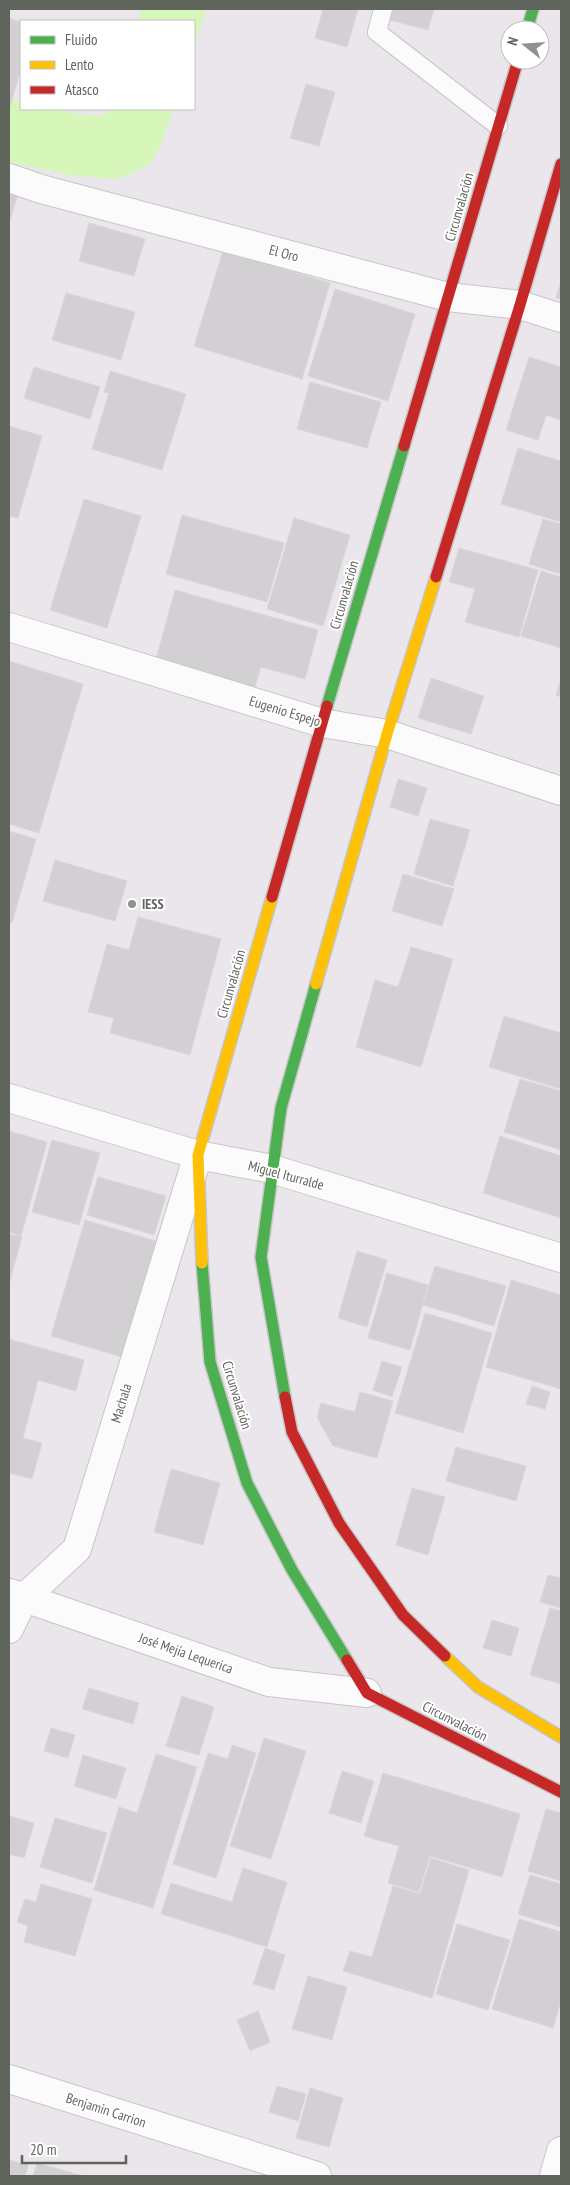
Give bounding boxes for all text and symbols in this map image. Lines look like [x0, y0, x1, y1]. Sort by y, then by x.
legend [20, 20, 195, 110]
north arrow [500, 20, 550, 70]
text: Fluido [65, 30, 97, 49]
text: N [503, 35, 522, 47]
text: Lento [65, 55, 94, 74]
text: Atasco [65, 80, 99, 99]
street label: Circunvalación [441, 171, 477, 243]
street label: El Oro [267, 240, 301, 266]
street label: Circunvalación [326, 559, 362, 631]
street label: Eugenio Espejo [247, 692, 323, 730]
place label: IESS [142, 895, 164, 913]
marker: IESS [126, 898, 138, 910]
street label: Circunvalación [213, 948, 249, 1020]
street label: Miguel Iturralde [246, 1156, 326, 1194]
street label: Circunvalación [218, 1359, 256, 1431]
street label: Machala [107, 1381, 135, 1425]
street label: José Mejía Lequerica [136, 1628, 235, 1678]
street label: Circunvalación [419, 1697, 491, 1745]
street label: Benjamin Carrion [64, 2089, 148, 2131]
scale bar [22, 2132, 126, 2164]
text: 20 m [30, 2140, 56, 2159]

